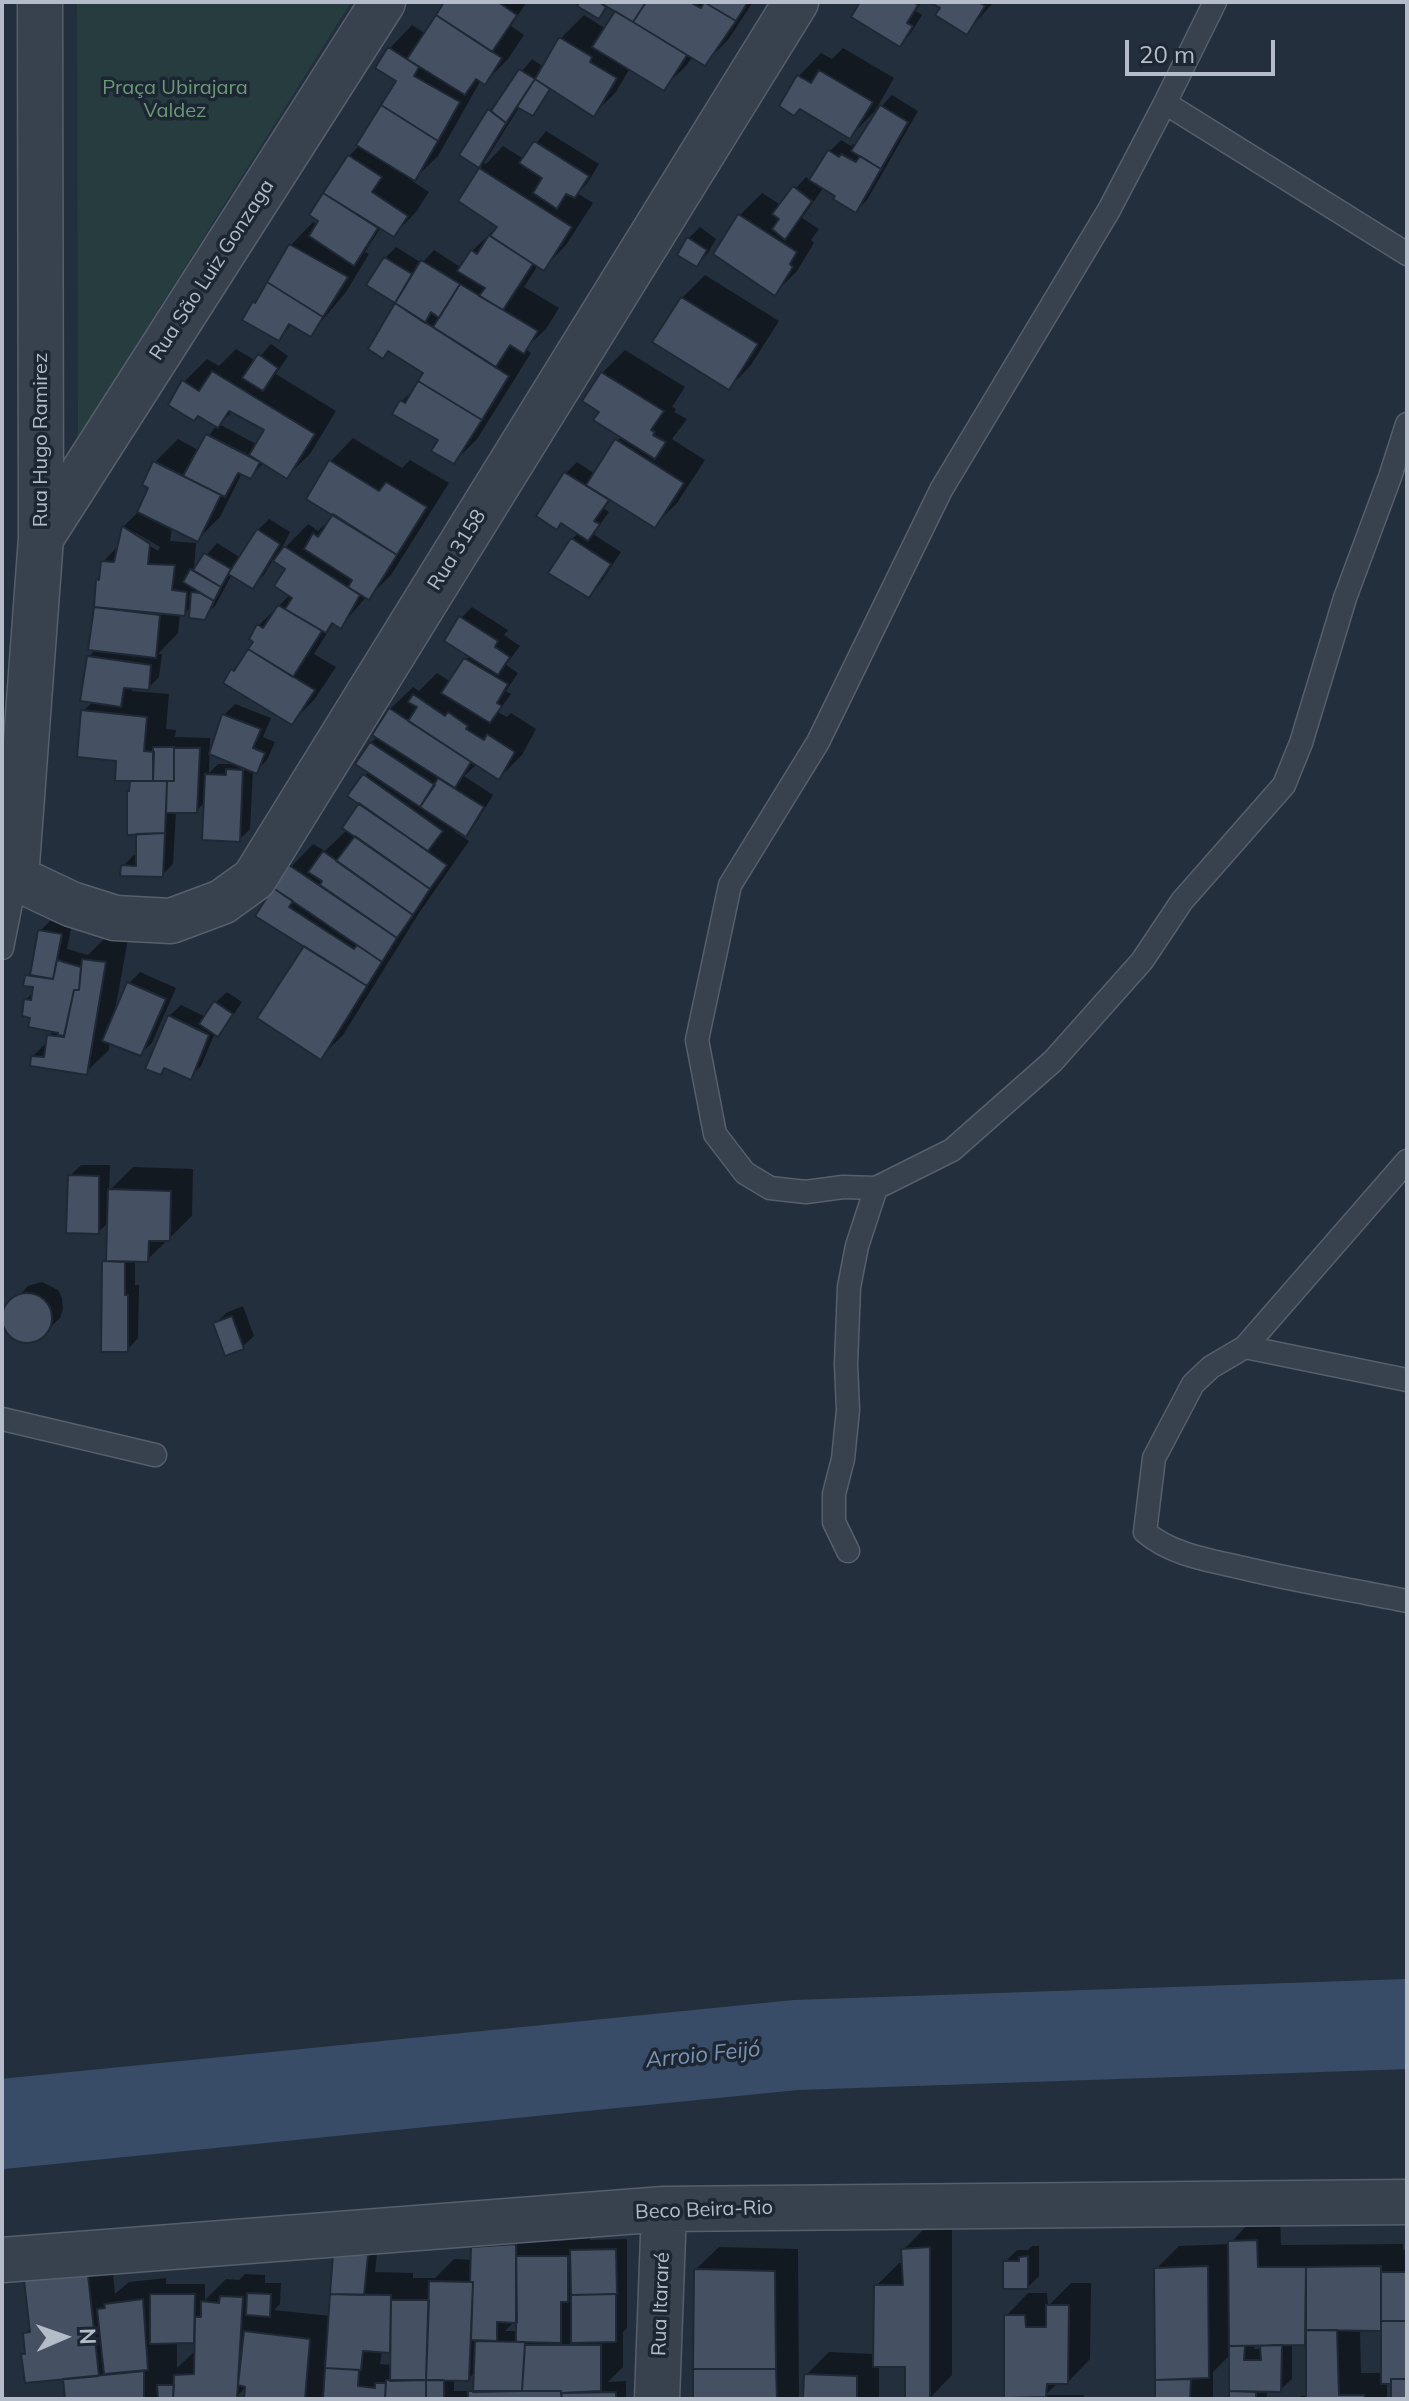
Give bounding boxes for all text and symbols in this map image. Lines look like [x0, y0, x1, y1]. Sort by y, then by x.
scale bar [1129, 24, 1279, 74]
text: 20 m [1139, 39, 1195, 69]
park label: Praça Ubirajara Valdez [102, 76, 248, 123]
street label: Rua São Luiz Gonzaga [145, 175, 279, 365]
street label: Rua Hugo Ramirez [29, 353, 53, 527]
street label: Rua 3158 [423, 505, 491, 595]
water label: Arroio Feijó [644, 2036, 762, 2074]
street label: Beco Beira-Rio [635, 2196, 773, 2224]
street label: Rua Itararé [647, 2252, 675, 2356]
north arrow [24, 2297, 104, 2377]
text: N [74, 2327, 102, 2345]

